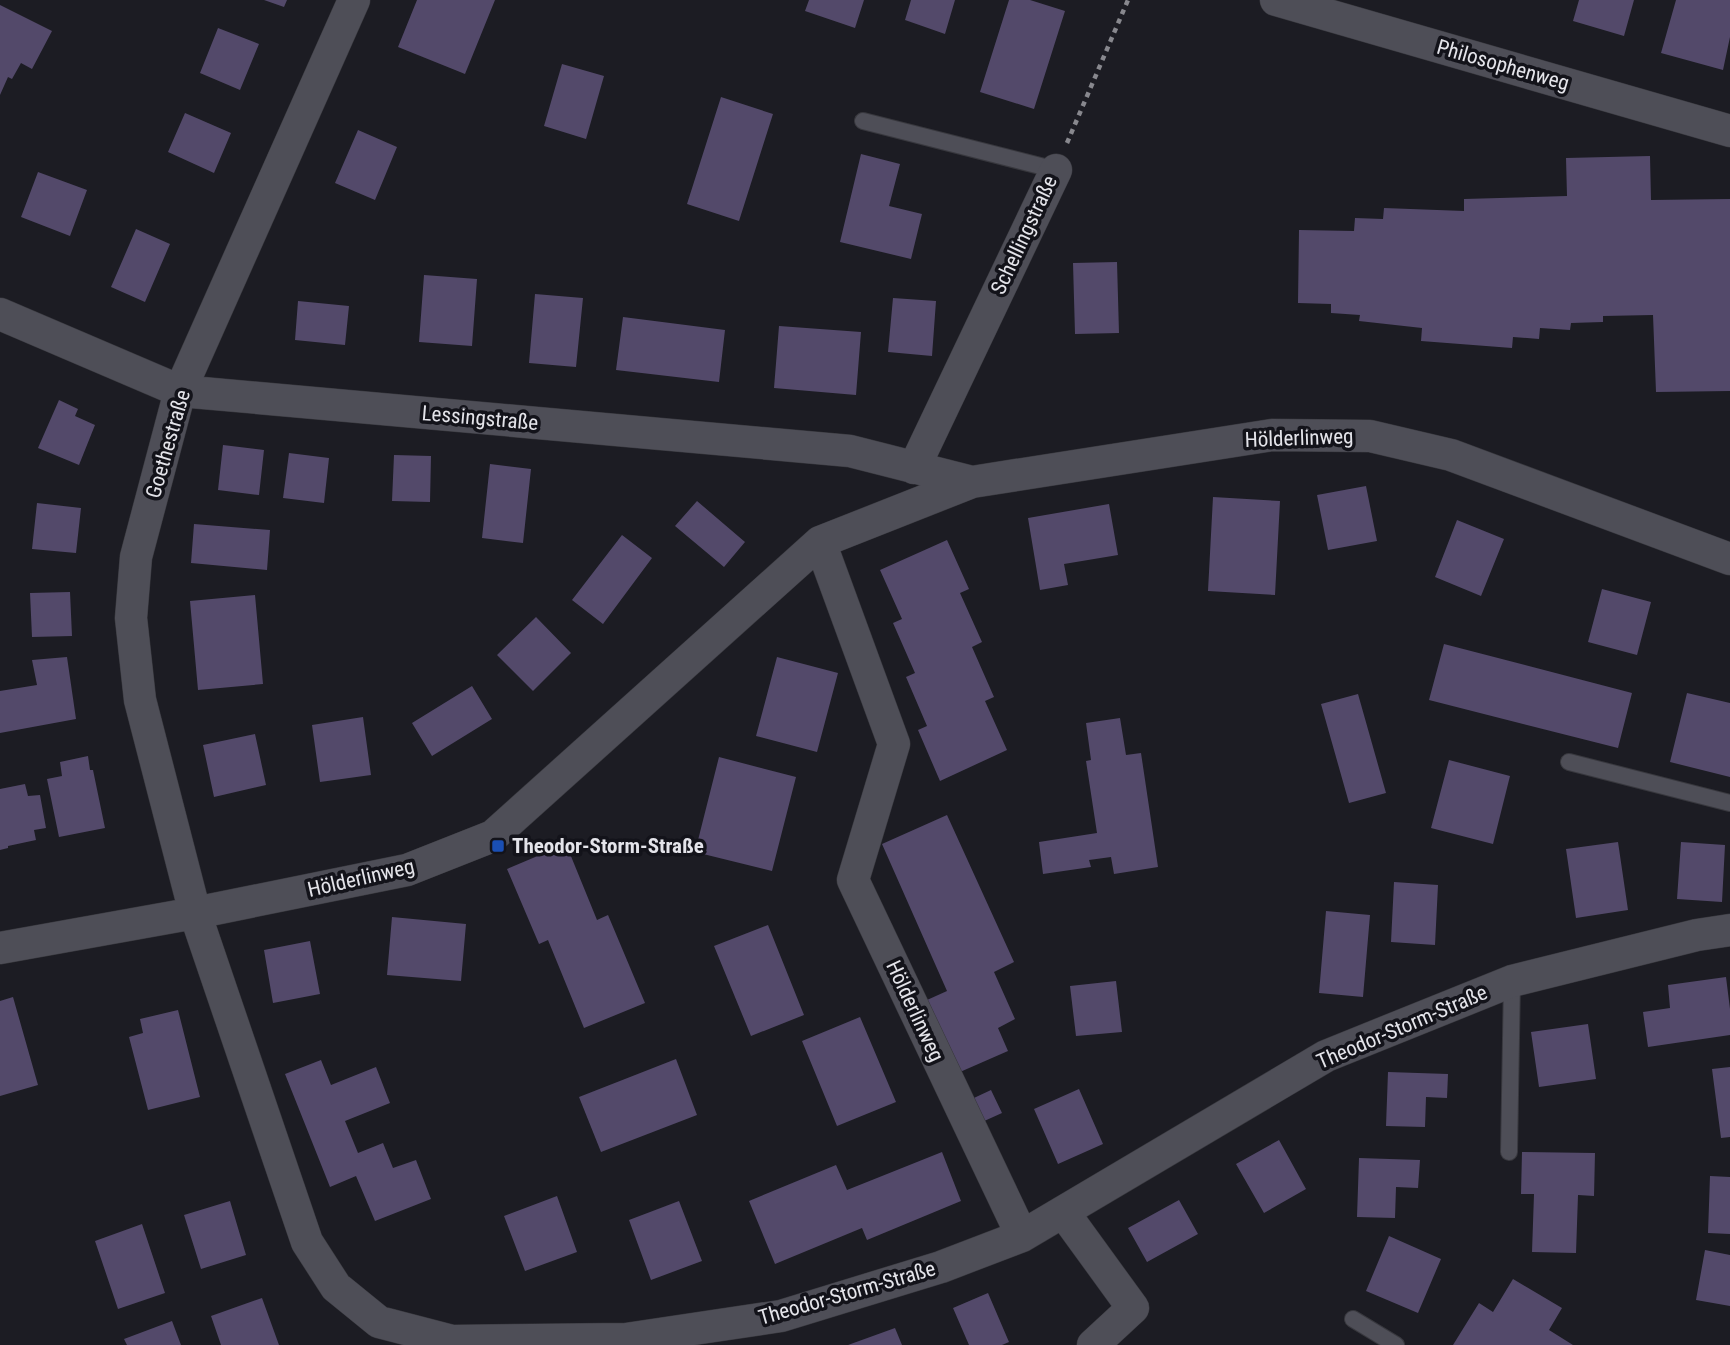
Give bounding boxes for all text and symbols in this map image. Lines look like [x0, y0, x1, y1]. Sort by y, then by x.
street label: Philosophenweg [1434, 35, 1572, 95]
street label: Schellingstraße [986, 172, 1062, 298]
street label: Goethestraße [141, 387, 195, 501]
street label: Lessingstraße [421, 401, 539, 435]
street label: Hölderlinweg [1244, 424, 1354, 452]
place label: Theodor-Storm-Straße [512, 834, 704, 858]
marker: Theodor-Storm-Straße [490, 838, 506, 854]
street label: Hölderlinweg [305, 854, 417, 902]
street label: Hölderlinweg [881, 957, 949, 1065]
street label: Theodor-Storm-Straße [1313, 980, 1491, 1074]
street label: Theodor-Storm-Straße [756, 1256, 938, 1330]

